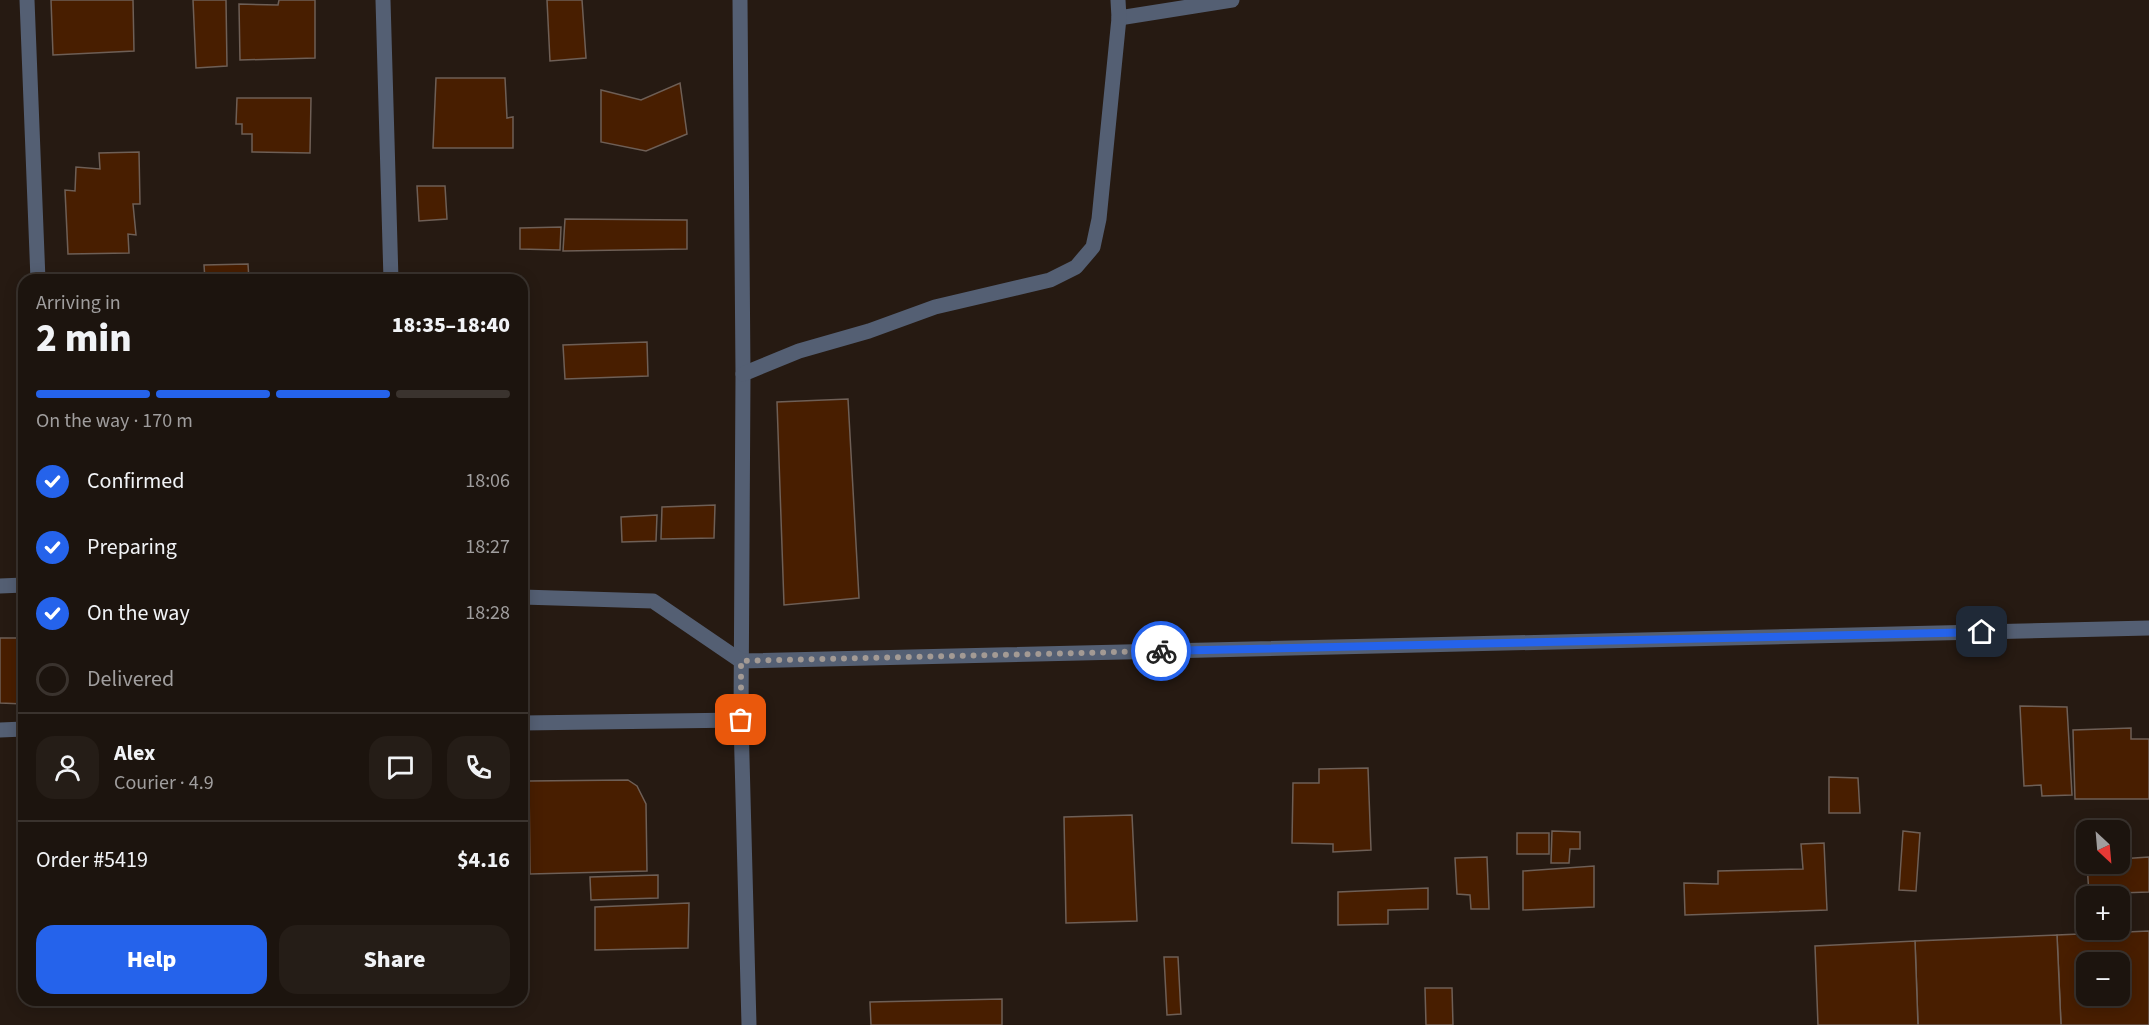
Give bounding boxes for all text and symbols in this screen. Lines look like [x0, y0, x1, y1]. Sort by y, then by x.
text: Arriving in [36, 289, 121, 317]
text: 18:35–18:40 [392, 309, 510, 341]
text: 2 min [36, 311, 132, 367]
text: On the way · 170 m [36, 407, 193, 435]
icon: check [36, 465, 69, 498]
text: Confirmed [87, 465, 184, 497]
text: 18:06 [465, 467, 510, 495]
icon: check [36, 531, 69, 564]
text: Preparing [87, 531, 177, 563]
text: 18:27 [465, 533, 510, 561]
icon: check [36, 597, 69, 630]
text: On the way [87, 597, 190, 629]
text: 18:28 [465, 599, 510, 627]
pin [1956, 606, 2007, 657]
icon: home [1965, 615, 1998, 648]
courier [1131, 621, 1191, 681]
icon: bike [1145, 635, 1178, 668]
text: Delivered [87, 663, 174, 695]
pin [715, 694, 766, 745]
icon: bag [724, 703, 757, 736]
button: person [36, 736, 99, 799]
button: chat [369, 736, 432, 799]
button: phone [447, 736, 510, 799]
text: Alex [114, 737, 155, 769]
text: Courier · 4.9 [114, 769, 214, 797]
north arrow [2076, 820, 2130, 874]
map controls [2076, 820, 2130, 1006]
text: Order #5419 [36, 844, 148, 876]
text: $4.16 [457, 844, 510, 876]
button: + [2076, 886, 2130, 940]
button: Help [36, 925, 267, 994]
button: Share [279, 925, 510, 994]
button: − [2076, 952, 2130, 1006]

